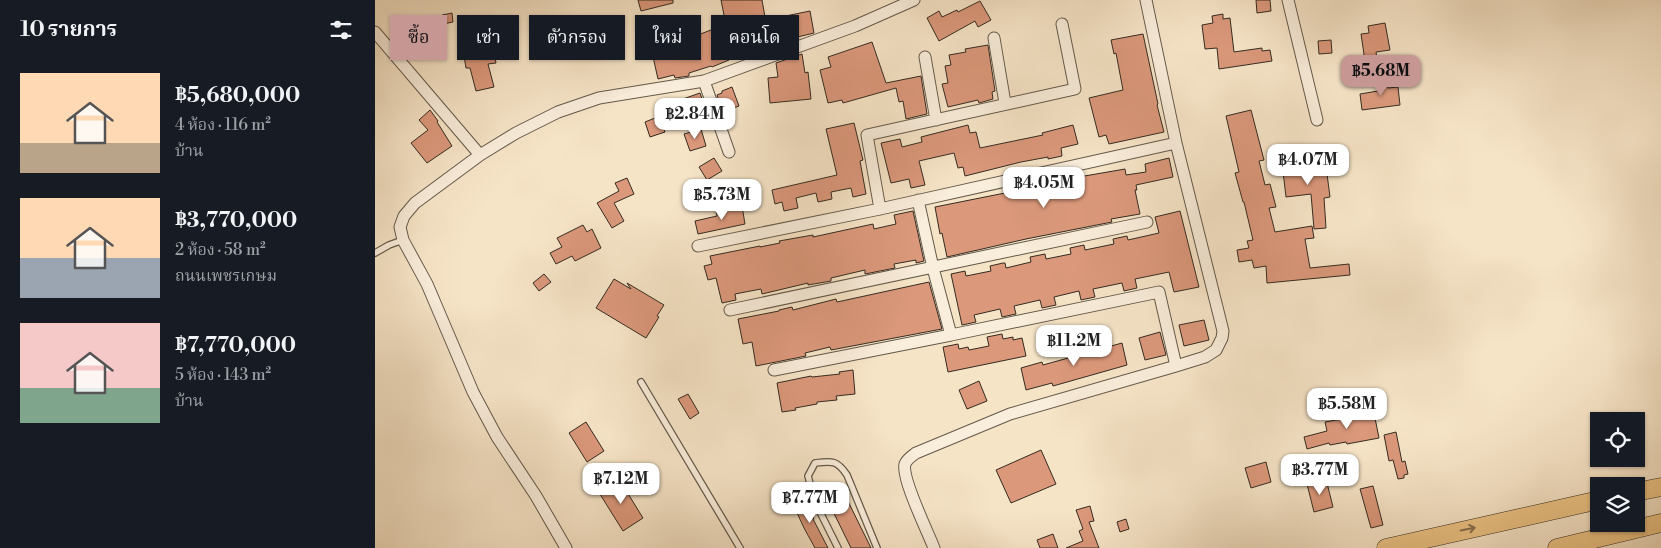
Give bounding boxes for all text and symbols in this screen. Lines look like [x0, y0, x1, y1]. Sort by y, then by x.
chip: ซื้อ [390, 15, 447, 60]
chip: เช่า [457, 15, 519, 60]
chip: ตัวกรอง [529, 15, 625, 60]
chip: ใหม่ [635, 15, 701, 60]
chip: คอนโด [711, 15, 799, 60]
icon: filters [327, 16, 355, 44]
text: 10 รายการ [20, 17, 117, 43]
pin: ฿5.68M [1340, 54, 1422, 97]
text: ฿5.68M [1352, 61, 1410, 81]
text: ฿5,680,000 [175, 83, 300, 109]
icon: home [60, 93, 120, 153]
pin: ฿2.84M [654, 98, 736, 140]
text: ฿2.84M [665, 104, 725, 124]
text: 4 ห้อง · 116 m² [175, 115, 271, 135]
text: บ้าน [175, 141, 203, 161]
pin: ฿4.07M [1267, 144, 1349, 186]
text: ฿4.07M [1278, 150, 1338, 170]
pin: ฿4.05M [1003, 166, 1085, 209]
text: ฿4.05M [1014, 173, 1074, 193]
pin: ฿5.73M [681, 178, 763, 221]
text: ฿5.73M [694, 185, 750, 205]
text: ฿3,770,000 [175, 208, 297, 234]
icon: home [60, 218, 120, 278]
text: 2 ห้อง · 58 m² [175, 240, 266, 260]
text: ถนนเพชรเกษม [175, 266, 277, 286]
pin: ฿11.2M [1033, 324, 1115, 367]
text: ฿11.2M [1047, 331, 1101, 351]
text: ฿7,770,000 [175, 333, 296, 359]
icon: home [60, 343, 120, 403]
text: 5 ห้อง · 143 m² [175, 365, 271, 385]
pin: ฿5.58M [1306, 388, 1388, 430]
text: บ้าน [175, 391, 203, 411]
text: ฿5.58M [1318, 394, 1376, 414]
map controls [1590, 412, 1645, 532]
button: locate [1590, 412, 1645, 467]
pin: ฿3.77M [1279, 454, 1361, 496]
text: ฿3.77M [1292, 460, 1348, 480]
pin: ฿7.12M [580, 462, 662, 505]
text: ฿7.12M [594, 469, 648, 489]
button: layers [1590, 477, 1645, 532]
pin: ฿7.77M [769, 482, 851, 524]
text: ฿7.77M [782, 488, 838, 508]
one-way arrow [1459, 524, 1475, 533]

